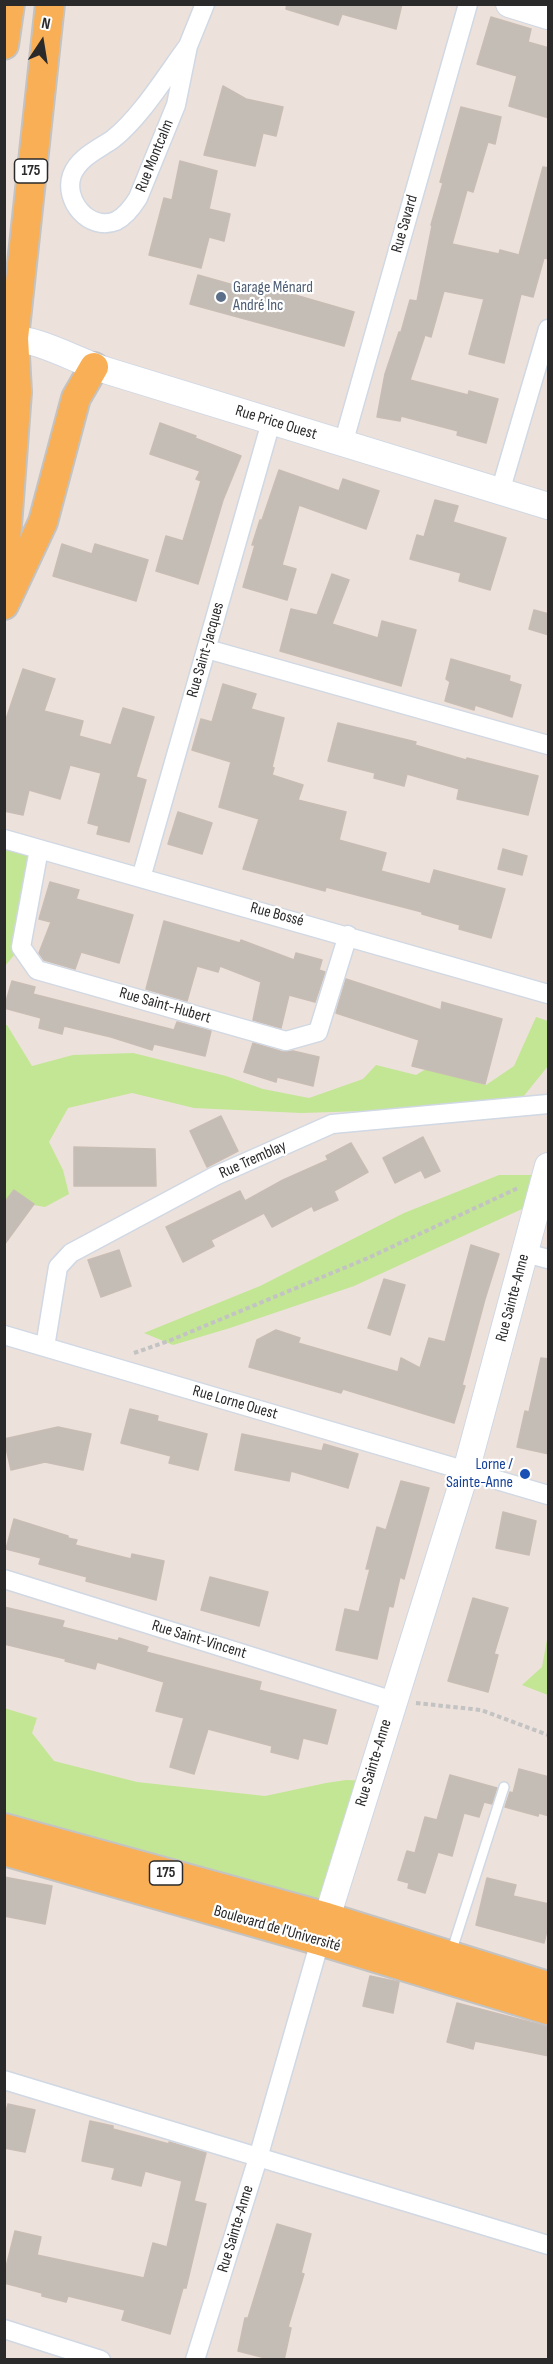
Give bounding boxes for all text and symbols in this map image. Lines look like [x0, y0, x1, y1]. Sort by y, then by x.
north arrow [12, 12, 72, 72]
text: N [40, 14, 52, 34]
street label: Rue Montcalm [132, 117, 178, 195]
road number: 175 [15, 159, 48, 183]
street label: Rue Savard [388, 193, 422, 255]
place label: Garage Ménard André Inc [233, 278, 313, 316]
marker: Garage Ménard André Inc [214, 290, 228, 304]
street label: Rue Price Ouest [233, 401, 319, 445]
street label: Rue Saint-Jacques [183, 600, 229, 700]
street label: Rue Bossé [248, 899, 306, 931]
street label: Rue Saint-Hubert [117, 984, 213, 1028]
street label: Rue Tremblay [217, 1137, 289, 1183]
street label: Rue Sainte-Anne [492, 1252, 534, 1344]
street label: Rue Lorne Ouest [190, 1382, 280, 1424]
place label: Lorne / Sainte-Anne [446, 1455, 513, 1493]
marker: Lorne / Sainte-Anne [518, 1467, 532, 1481]
street label: Rue Saint-Vincent [149, 1616, 249, 1664]
street label: Rue Sainte-Anne [352, 1717, 396, 1809]
road number: 175 [150, 1861, 182, 1885]
street label: Boulevard de l'Université [211, 1902, 343, 1956]
street label: Rue Sainte-Anne [214, 2183, 258, 2275]

